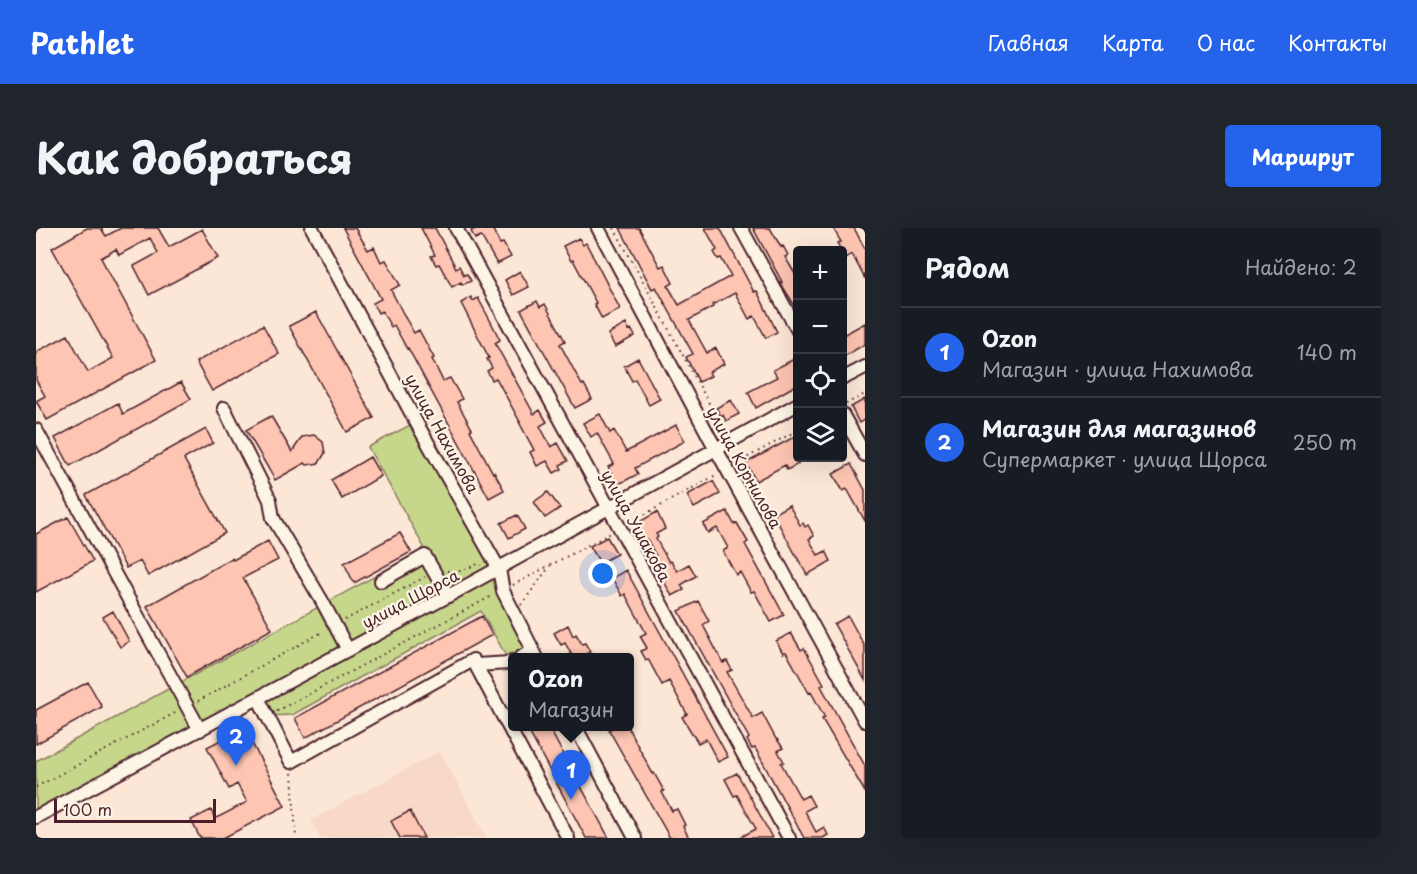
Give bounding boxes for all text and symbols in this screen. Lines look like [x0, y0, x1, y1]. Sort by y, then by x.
text: Pathlet [30, 21, 134, 64]
text: Главная [988, 26, 1069, 58]
text: Карта [1102, 26, 1164, 58]
text: О нас [1197, 26, 1255, 58]
text: Контакты [1288, 26, 1387, 58]
text: Как добраться [36, 125, 353, 188]
button: Маршрут [1225, 125, 1381, 187]
map controls [793, 246, 847, 462]
button: + [793, 246, 847, 300]
text: Рядом [925, 248, 1010, 287]
text: Найдено: 2 [1245, 252, 1357, 282]
button: − [793, 300, 847, 354]
text: Ozon [982, 321, 1037, 354]
text: 1 [940, 337, 949, 367]
text: 140 m [1297, 337, 1357, 367]
button: locate [793, 354, 847, 408]
text: Магазин · улица Нахимова [982, 354, 1253, 384]
street label: улица Нахимова [400, 369, 486, 497]
street label: улица Корнилова [701, 401, 789, 533]
button: layers [793, 408, 847, 462]
text: Магазин для магазинов [982, 411, 1256, 444]
text: 2 [937, 427, 952, 457]
text: 250 m [1293, 427, 1357, 457]
text: Супермаркет · улица Щорса [982, 444, 1267, 474]
street label: улица Ушакова [596, 464, 678, 586]
your location [588, 559, 617, 588]
street label: улица Щорса [357, 562, 463, 634]
popup [508, 653, 634, 731]
text: Ozon [528, 661, 583, 694]
text: Магазин [528, 694, 614, 724]
pin: 2 [216, 716, 256, 766]
pin: 1 [552, 750, 590, 800]
scale bar [54, 796, 216, 824]
text: 100 m [63, 797, 112, 821]

